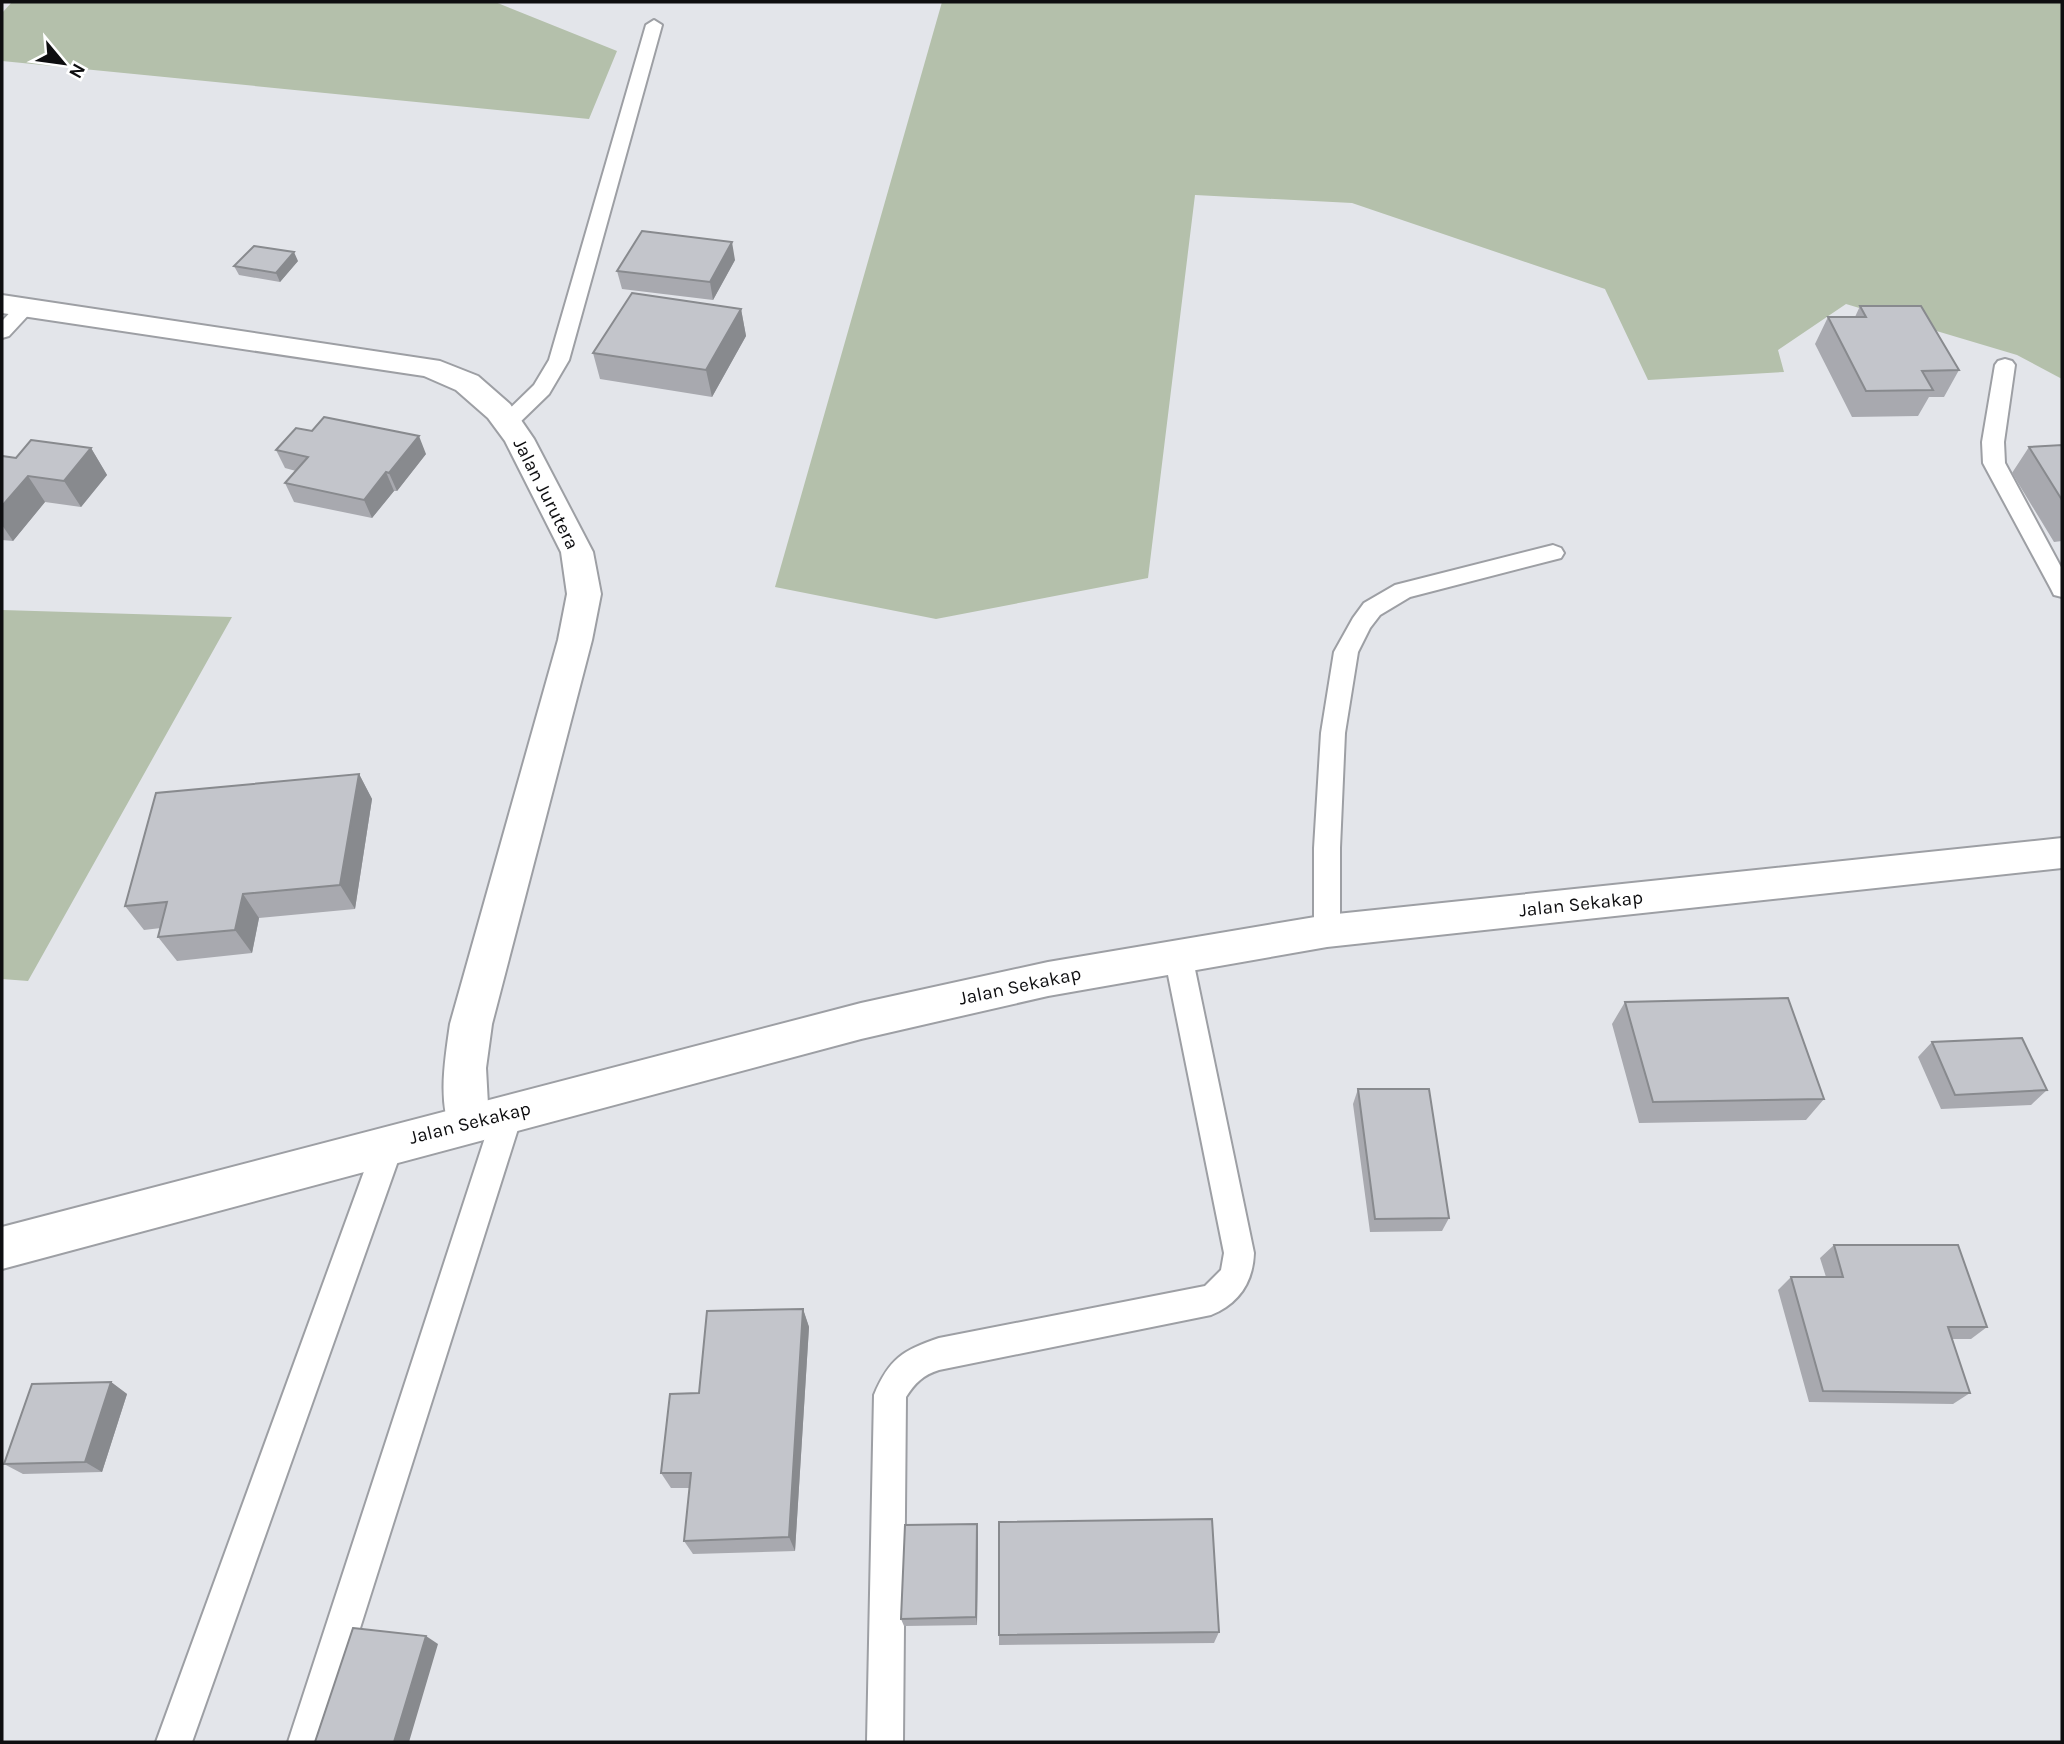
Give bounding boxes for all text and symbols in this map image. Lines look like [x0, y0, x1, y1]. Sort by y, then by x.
north arrow [28, 28, 98, 98]
text: N [64, 59, 90, 82]
street label: Jalan Jurutera [509, 435, 583, 553]
street label: Jalan Sekakap [1518, 887, 1644, 921]
street label: Jalan Sekakap [957, 962, 1083, 1010]
street label: Jalan Sekakap [407, 1097, 533, 1149]

